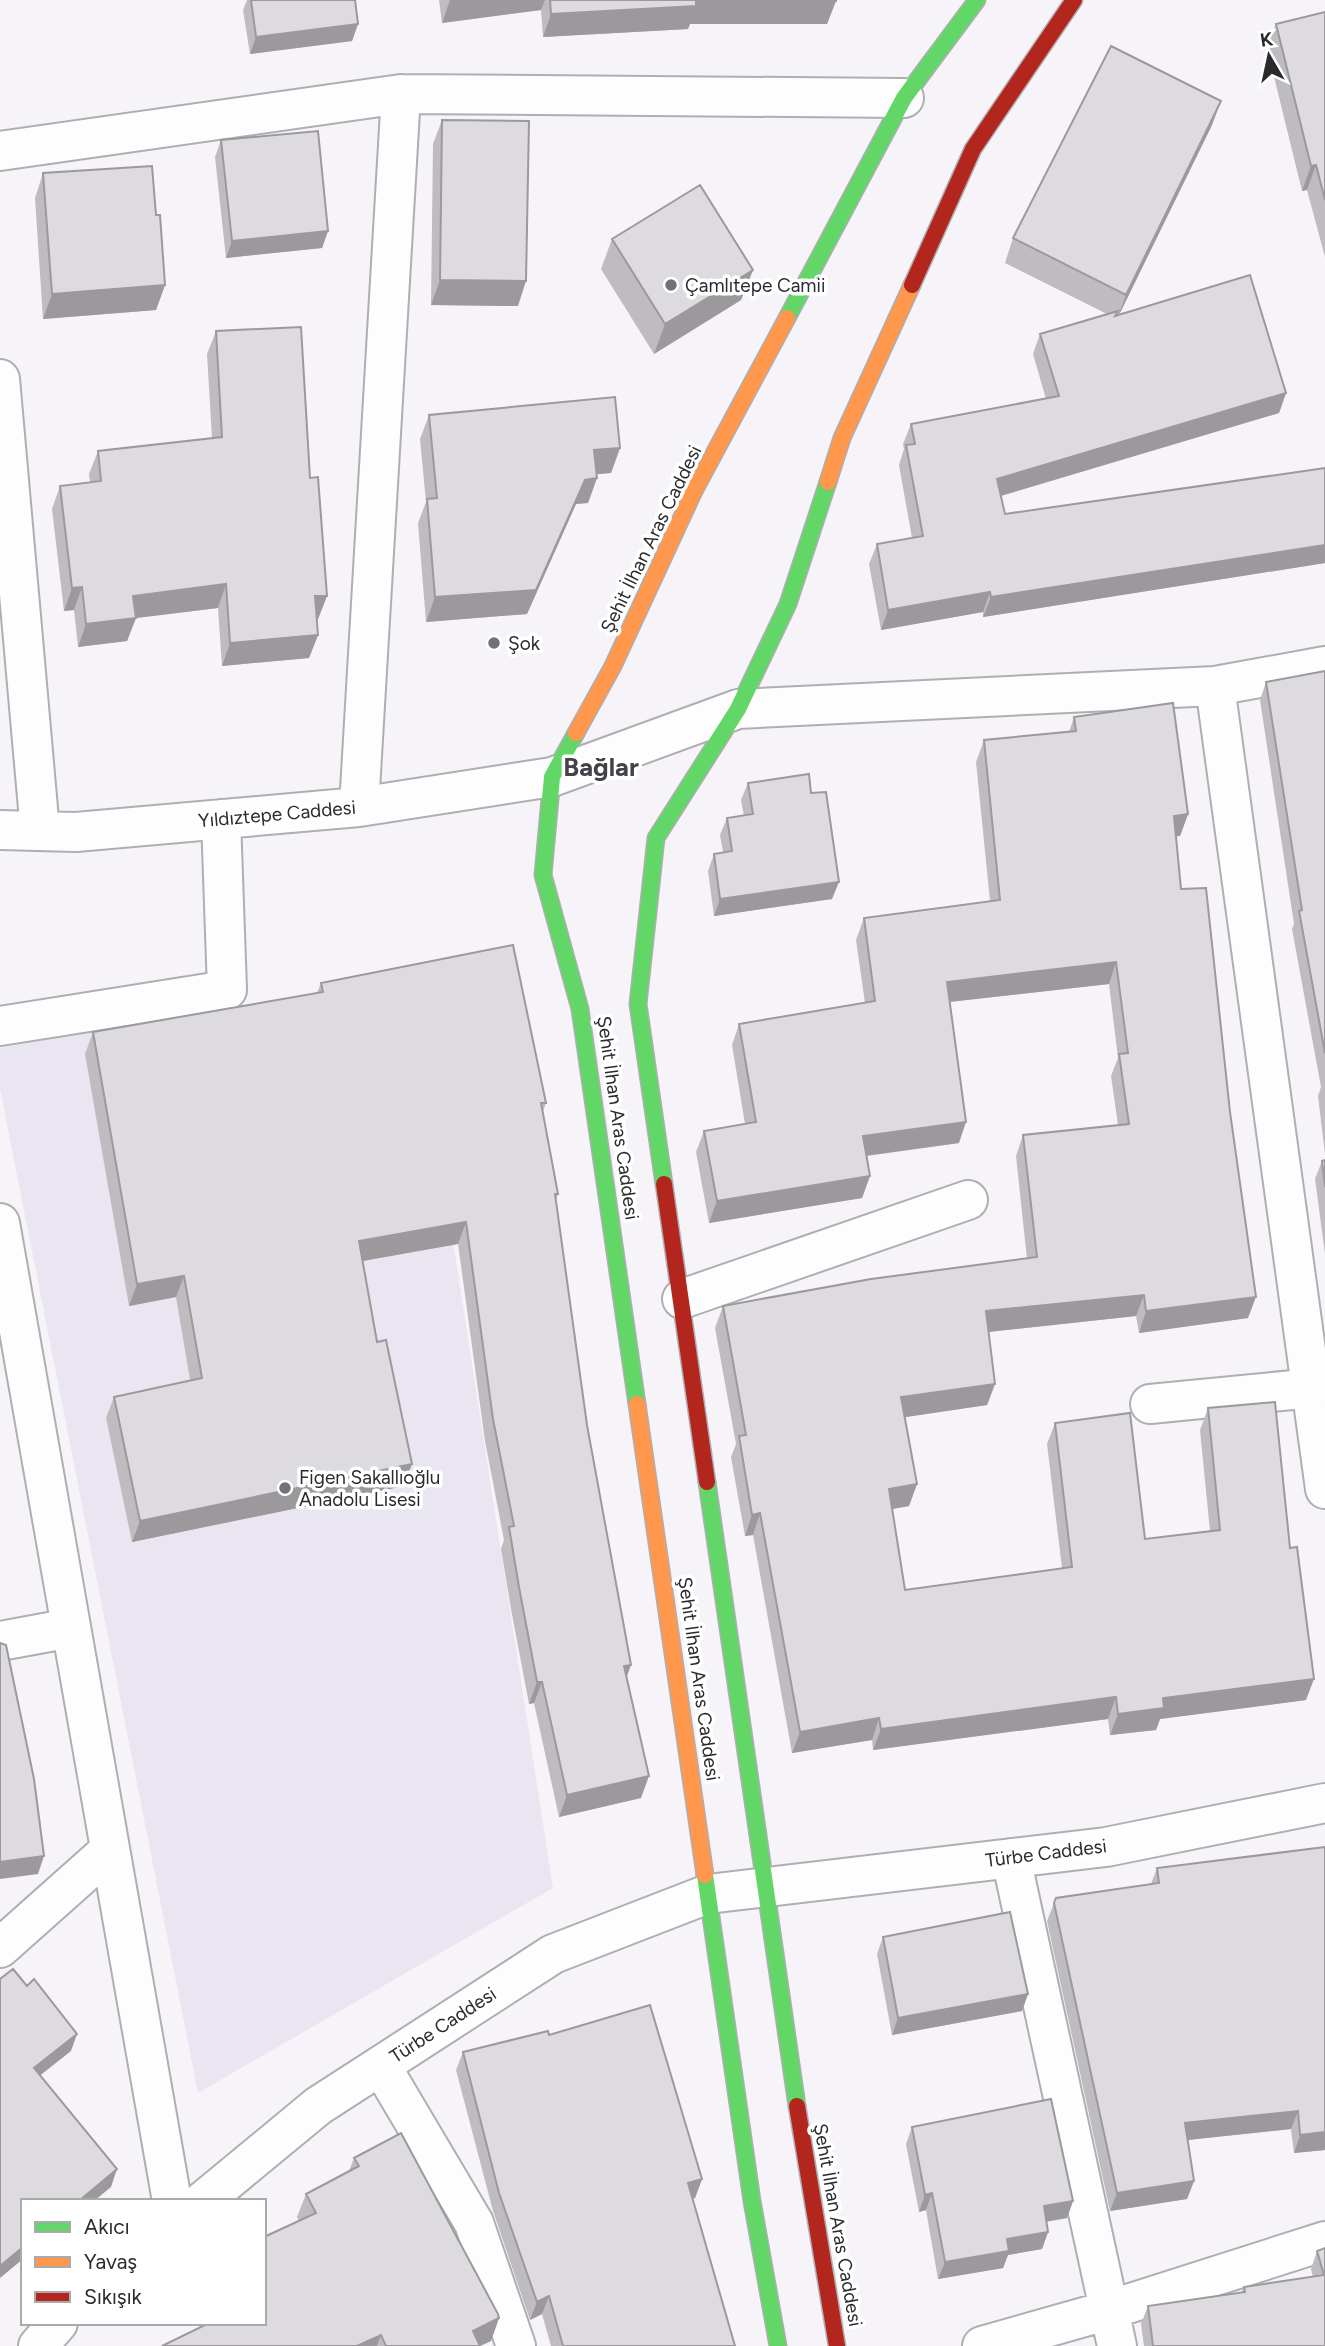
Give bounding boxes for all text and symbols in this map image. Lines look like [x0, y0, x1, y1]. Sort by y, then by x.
north arrow [1234, 21, 1304, 91]
text: K [1258, 27, 1275, 52]
place label: Çamlıtepe Camii [685, 274, 825, 297]
marker: Çamlıtepe Camii [663, 277, 679, 293]
street label: Şehit İlhan Aras Caddesi [596, 442, 706, 636]
place label: Şok [508, 632, 541, 655]
marker: Şok [486, 635, 502, 651]
district label: Bağlar [563, 751, 639, 783]
street label: Yıldıztepe Caddesi [197, 796, 357, 832]
street label: Şehit İlhan Aras Caddesi [592, 1015, 644, 1221]
place label: Figen Sakallıoğlu Anadolu Lisesi [299, 1466, 440, 1511]
marker: Figen Sakallıoğlu Anadolu Lisesi [277, 1480, 293, 1496]
street label: Şehit İlhan Aras Caddesi [673, 1576, 725, 1782]
street label: Türbe Caddesi [984, 1834, 1108, 1872]
street label: Türbe Caddesi [386, 1982, 500, 2068]
street label: Şehit İlhan Aras Caddesi [809, 2122, 867, 2328]
legend [21, 2199, 266, 2325]
text: Akıcı [84, 2214, 130, 2239]
text: Yavaş [84, 2249, 137, 2274]
text: Sıkışık [84, 2284, 143, 2309]

